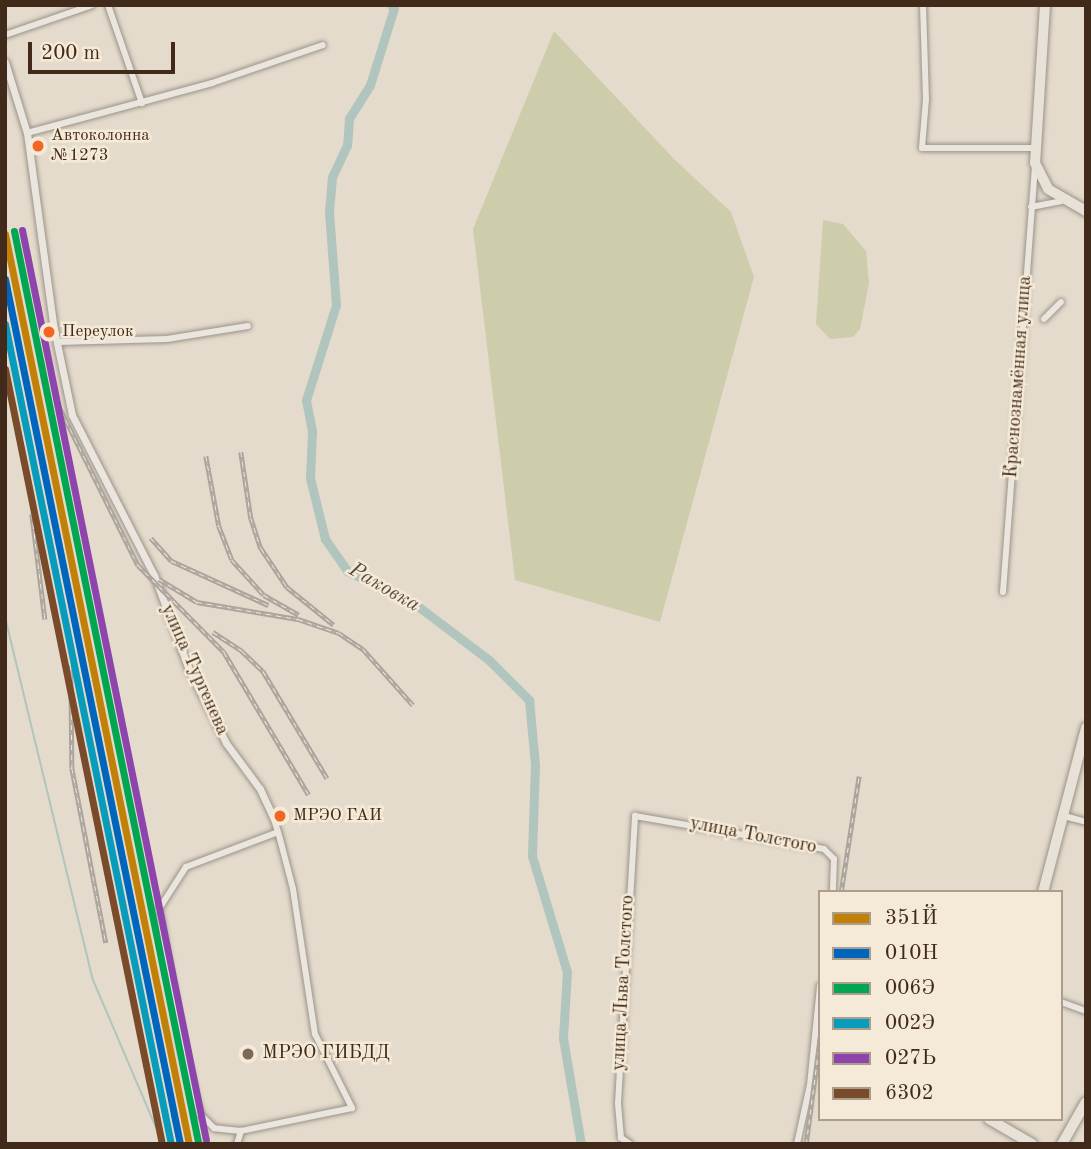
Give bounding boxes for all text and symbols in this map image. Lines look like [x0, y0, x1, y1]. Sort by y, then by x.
scale bar [32, 28, 178, 72]
text: 200 m [41, 43, 100, 64]
place label: Автоколонна №1273 [51, 126, 150, 166]
marker: Автоколонна №1273 [31, 139, 45, 153]
street label: Краснознамённая улица [1001, 275, 1037, 479]
place label: Переулок [62, 322, 133, 342]
marker: Переулок [42, 325, 56, 339]
water label: Раковка [344, 558, 424, 618]
street label: улица Тургенева [155, 601, 233, 739]
place label: МРЭО ГАИ [293, 806, 382, 826]
marker: МРЭО ГАИ [273, 809, 287, 823]
street label: улица Толстого [688, 813, 818, 859]
legend [818, 890, 1063, 1121]
street label: улица Льва Толстого [608, 894, 640, 1072]
text: 351Й [885, 908, 938, 929]
text: 010Н [885, 943, 938, 964]
text: 006Э [885, 978, 935, 999]
text: 002Э [885, 1013, 935, 1034]
place label: МРЭО ГИБДД [262, 1043, 390, 1065]
marker: МРЭО ГИБДД [240, 1046, 256, 1062]
text: 027Ь [885, 1048, 936, 1069]
text: 6302 [885, 1083, 934, 1104]

